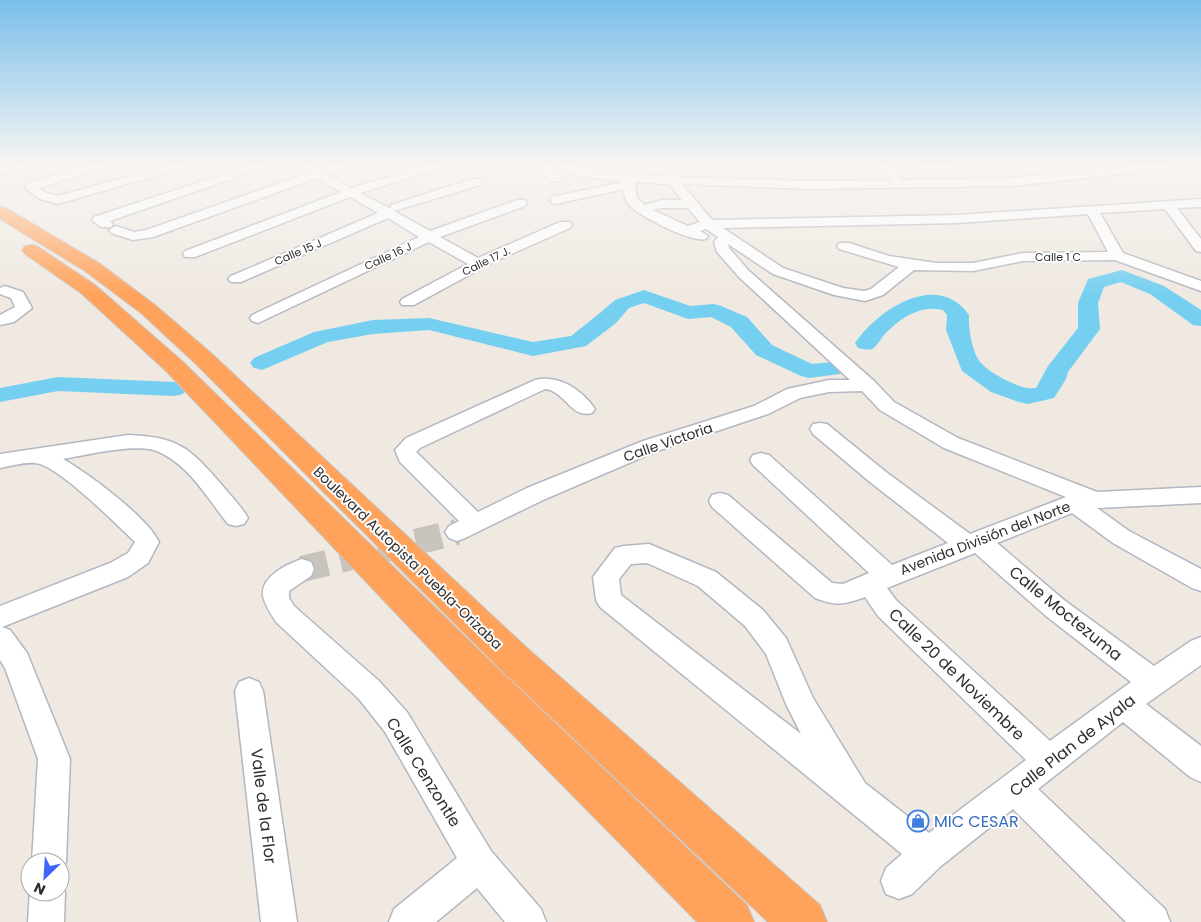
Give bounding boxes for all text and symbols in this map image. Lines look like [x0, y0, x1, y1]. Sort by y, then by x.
street label: Calle 15 J [272, 235, 324, 269]
street label: Calle 16 J [362, 238, 414, 274]
street label: Calle 17 J. [459, 242, 513, 280]
street label: Calle 1 C [1035, 249, 1081, 265]
street label: Calle Victoria [621, 417, 715, 467]
street label: Boulevard Autopista Puebla-Orizaba [309, 462, 507, 654]
street label: Avenida División del Norte [897, 496, 1073, 580]
street label: Calle Moctezuma [1004, 561, 1127, 666]
street label: Calle 20 de Noviembre [883, 603, 1030, 746]
street label: Calle Plan de Ayala [1004, 689, 1140, 802]
street label: Calle Cenzontle [381, 713, 467, 832]
street label: Valle de la Flor [245, 747, 282, 865]
shop icon: MIC CESAR [906, 809, 930, 833]
place label: MIC CESAR [934, 810, 1019, 833]
north arrow [20, 852, 70, 902]
text: N [31, 877, 49, 900]

